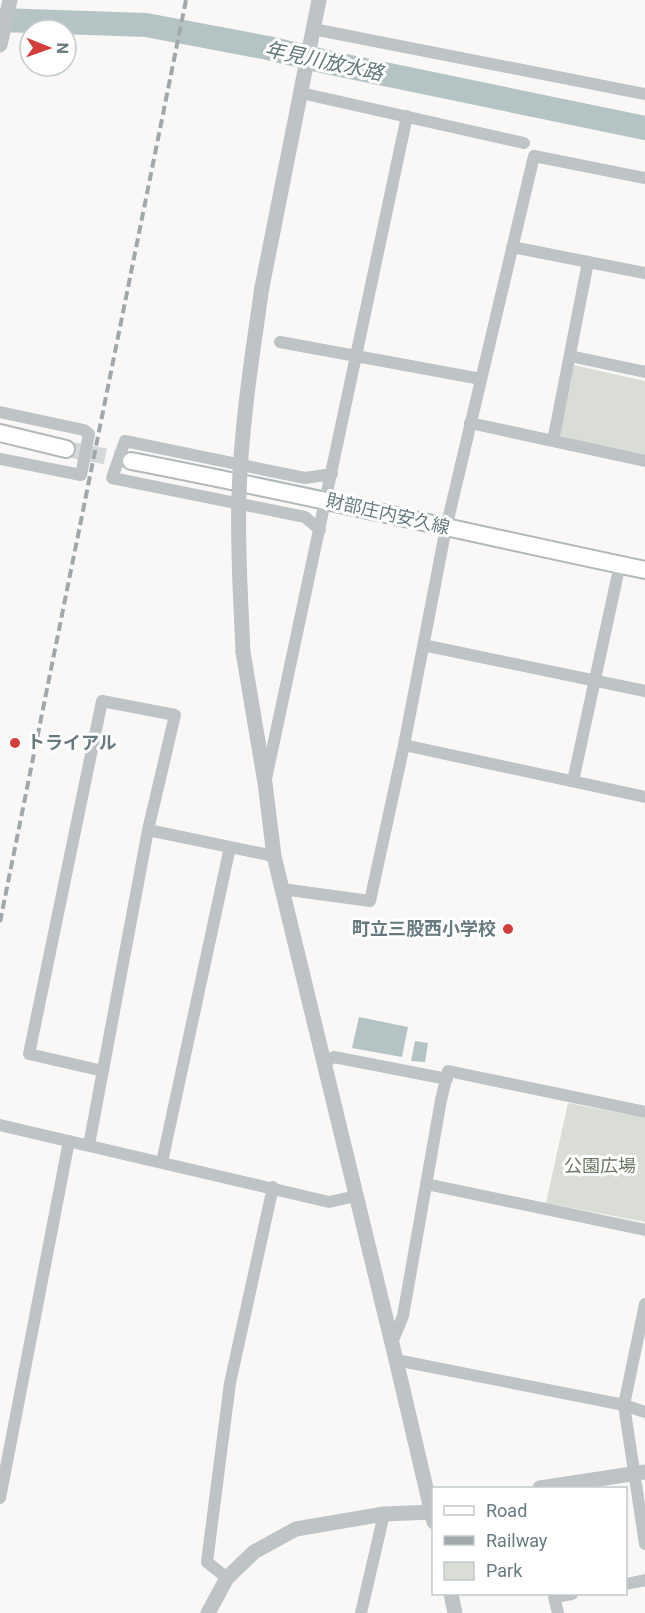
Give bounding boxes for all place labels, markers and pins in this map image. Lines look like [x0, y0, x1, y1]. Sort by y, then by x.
place label: トライアル [27, 732, 117, 753]
marker: トライアル [8, 736, 22, 750]
place label: 町立三股西小学校 [352, 918, 496, 939]
marker: 町立三股西小学校 [501, 922, 515, 936]

